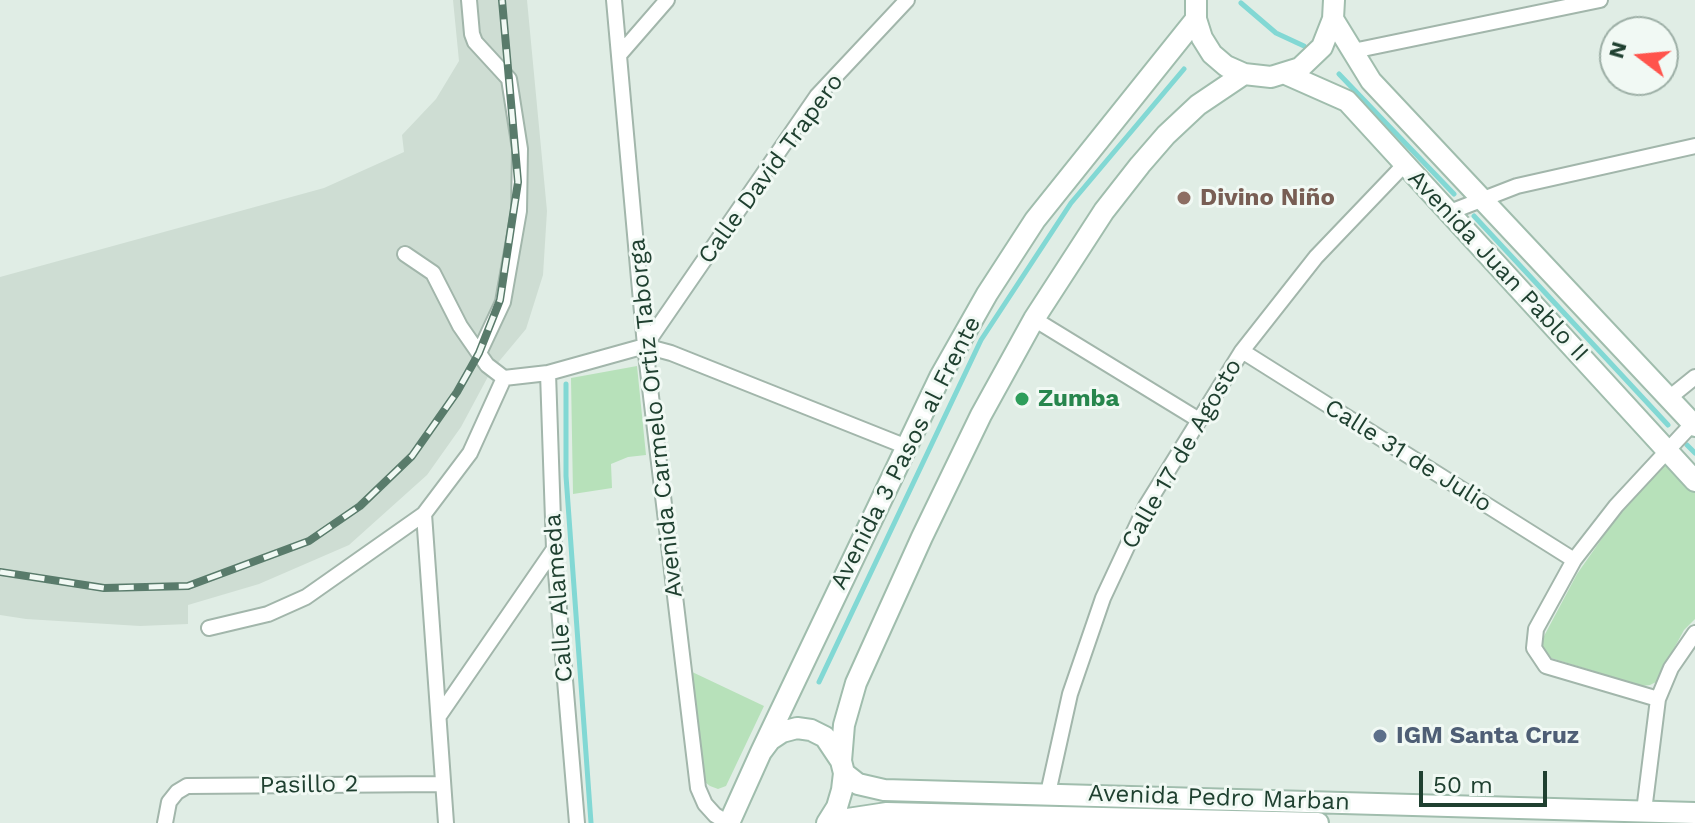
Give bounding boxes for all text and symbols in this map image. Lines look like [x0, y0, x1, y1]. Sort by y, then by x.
north arrow [1599, 16, 1679, 96]
text: N [1603, 39, 1632, 61]
street label: Calle David Trapero [692, 68, 850, 270]
street label: Avenida Juan Pablo II [1402, 164, 1594, 368]
place label: Divino Niño [1200, 184, 1335, 212]
marker: Divino Niño [1175, 189, 1193, 207]
street label: Avenida Carmelo Ortiz Taborga [623, 237, 689, 599]
street label: Avenida 3 Pasos al Frente [825, 312, 987, 594]
street label: Calle 17 de Agosto [1116, 354, 1248, 554]
place label: Zumba [1038, 385, 1119, 413]
marker: Zumba [1013, 390, 1031, 408]
street label: Calle 31 de Julio [1319, 393, 1497, 519]
street label: Calle Alameda [539, 513, 579, 683]
place label: IGM Santa Cruz [1396, 722, 1579, 750]
marker: IGM Santa Cruz [1371, 727, 1389, 745]
scale bar [1423, 755, 1551, 805]
street label: Pasillo 2 [259, 770, 359, 800]
text: 50 m [1433, 771, 1493, 799]
street label: Avenida Pedro Marban [1088, 779, 1350, 817]

